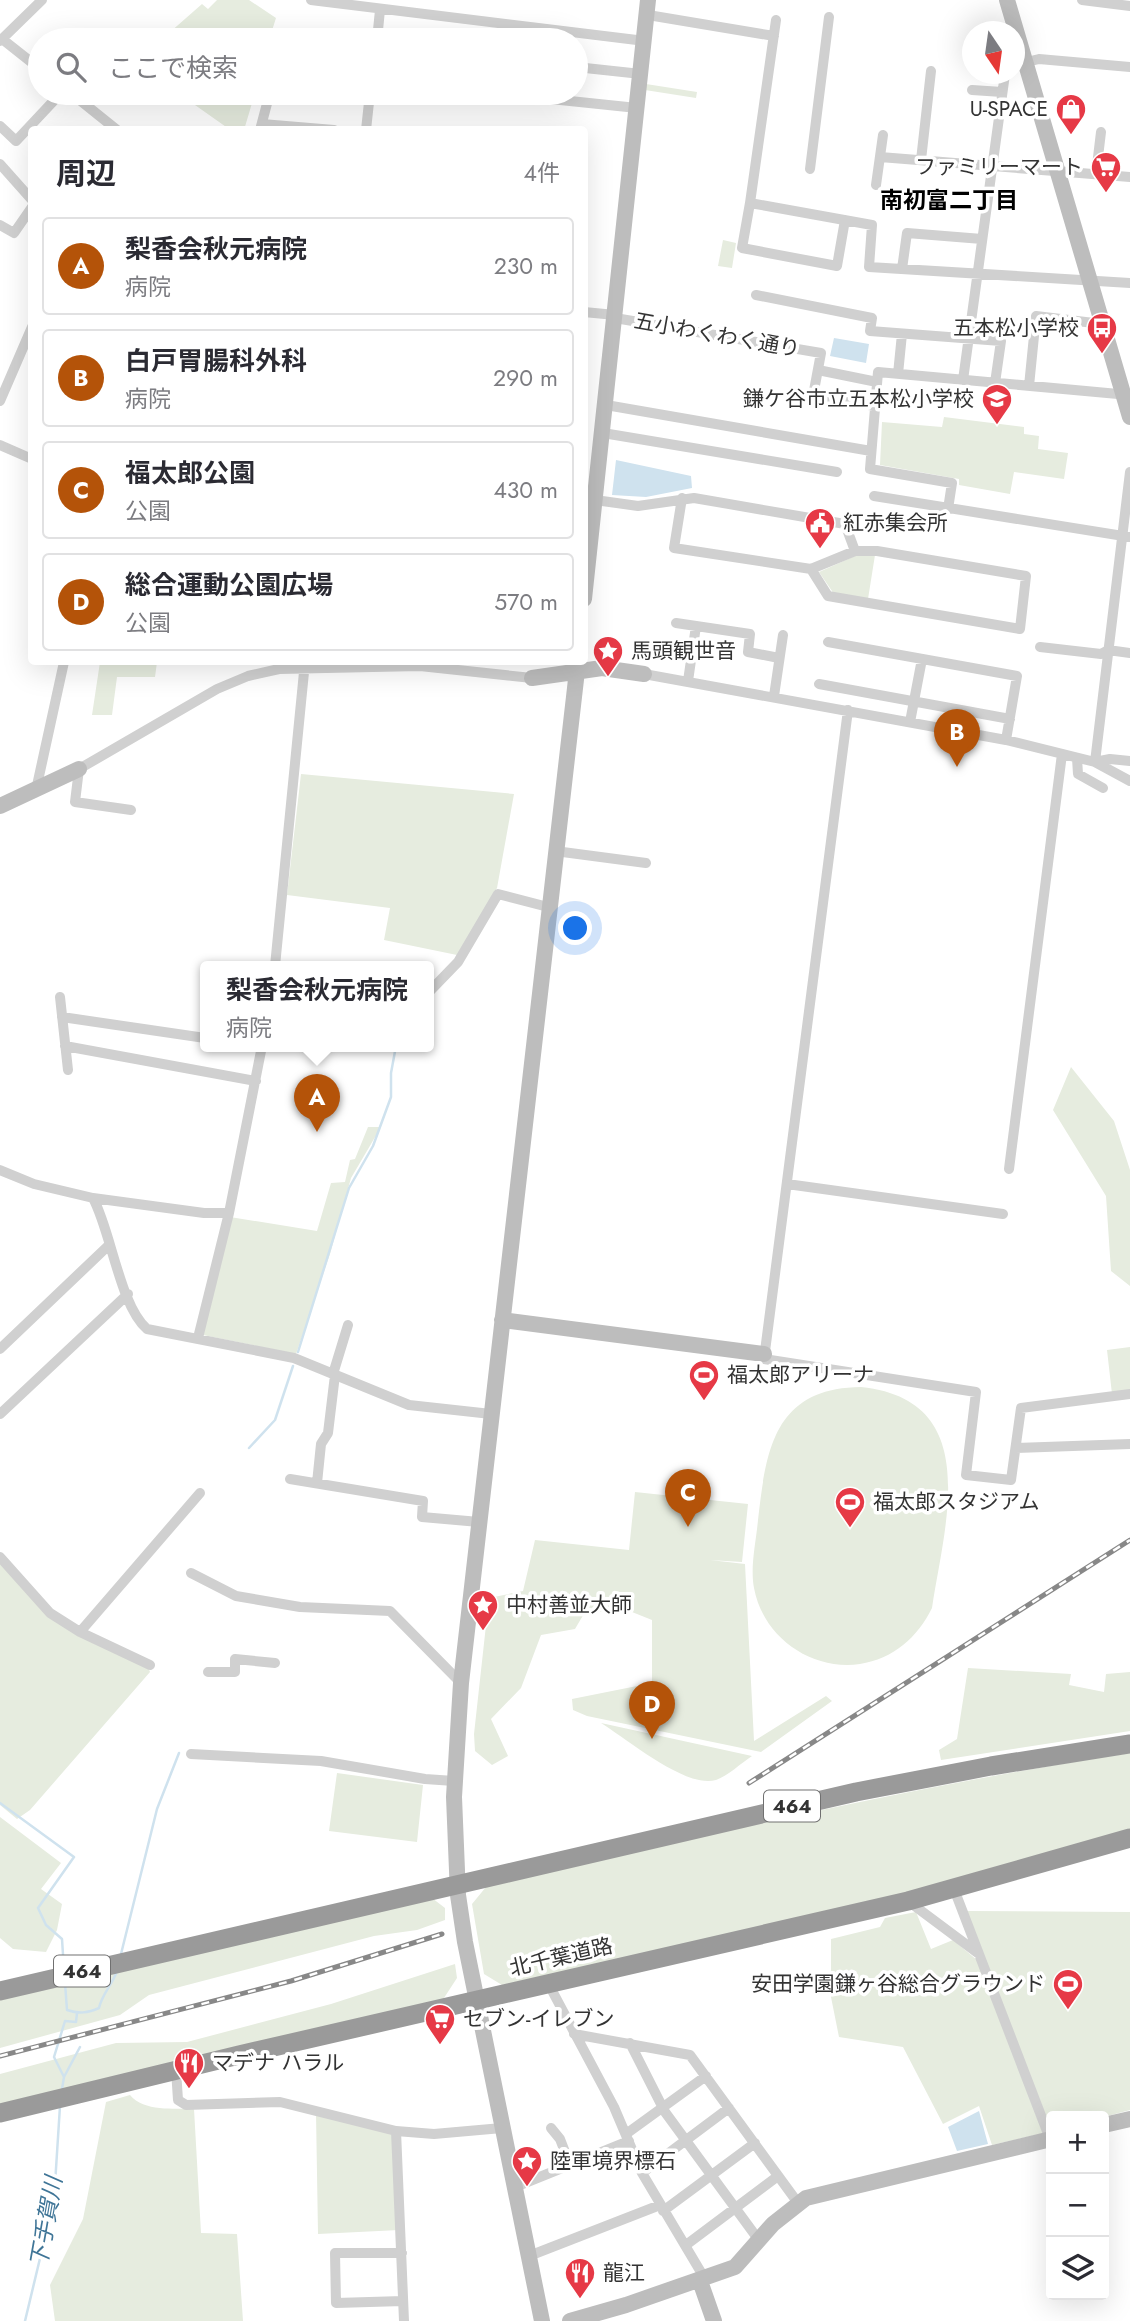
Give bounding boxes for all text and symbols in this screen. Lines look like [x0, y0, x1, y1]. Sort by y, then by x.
north arrow [962, 21, 1025, 84]
search box [28, 28, 588, 105]
icon: search [52, 48, 90, 86]
text: ここで検索 [108, 49, 238, 87]
shop icon: U-SPACE [1054, 92, 1088, 136]
place label: U-SPACE [970, 94, 1048, 124]
supermarket icon: ファミリーマート [1089, 150, 1123, 194]
text: 周辺 [56, 152, 116, 195]
place label: ファミリーマート [915, 152, 1083, 182]
text: 4件 [524, 156, 560, 190]
district label: 南初富二丁目 [880, 183, 1018, 217]
text: 梨香会秋元病院 [125, 230, 307, 268]
text: A [73, 249, 89, 283]
text: 230 m [494, 249, 558, 283]
text: 病院 [125, 270, 171, 304]
street label: 五小わくわく通り [632, 306, 802, 364]
bus stop icon: 五本松小学校 [1085, 311, 1119, 355]
place label: 五本松小学校 [953, 313, 1079, 343]
text: 白戸胃腸科外科 [125, 342, 307, 380]
text: B [73, 361, 89, 395]
text: 290 m [493, 361, 558, 395]
text: 病院 [125, 382, 171, 416]
school or university icon: 鎌ケ谷市立五本松小学校 [980, 382, 1014, 426]
place label: 鎌ケ谷市立五本松小学校 [743, 384, 974, 414]
text: 福太郎公園 [125, 454, 255, 492]
text: C [73, 473, 89, 507]
text: 430 m [493, 473, 558, 507]
text: 公園 [125, 494, 171, 528]
public building icon: 紅赤集会所 [803, 506, 837, 550]
place label: 紅赤集会所 [843, 508, 948, 538]
text: 総合運動公園広場 [125, 566, 333, 604]
text: D [73, 585, 89, 619]
text: 570 m [494, 585, 558, 619]
text: 公園 [125, 606, 171, 640]
place icon: 馬頭観世音 [591, 634, 625, 678]
place label: 馬頭観世音 [631, 636, 736, 666]
pin: B [934, 709, 980, 767]
your location [558, 911, 592, 945]
popup [200, 961, 434, 1052]
text: 梨香会秋元病院 [226, 971, 408, 1009]
text: 病院 [226, 1011, 272, 1045]
pin: A [294, 1074, 340, 1132]
sports icon: 福太郎アリーナ [687, 1358, 721, 1402]
place label: 福太郎アリーナ [727, 1360, 874, 1390]
pin: C [665, 1469, 711, 1527]
sports icon: 福太郎スタジアム [833, 1485, 867, 1529]
place label: 福太郎スタジアム [873, 1487, 1040, 1517]
place icon: 中村善並大師 [466, 1588, 500, 1632]
place label: 中村善並大師 [506, 1590, 632, 1620]
pin: D [629, 1681, 675, 1739]
road number: 464 [764, 1790, 820, 1822]
street label: 北千葉道路 [506, 1931, 616, 1983]
road number: 464 [54, 1955, 110, 1986]
sports icon: 安田学園鎌ヶ谷総合グラウンド [1051, 1967, 1085, 2011]
place label: 安田学園鎌ヶ谷総合グラウンド [751, 1969, 1045, 1999]
supermarket icon: セブン-イレブン [423, 2002, 457, 2046]
place label: セブン-イレブン [463, 2004, 614, 2034]
restaurant icon: マデナ ハラル [172, 2046, 206, 2090]
place label: マデナ ハラル [212, 2048, 344, 2078]
map controls [1046, 2111, 1109, 2300]
button: + [1046, 2111, 1109, 2174]
place icon: 陸軍境界標石 [510, 2144, 544, 2188]
place label: 陸軍境界標石 [550, 2146, 676, 2176]
water label: 下手賀川 [21, 2171, 71, 2270]
button: − [1046, 2174, 1109, 2237]
button: layers [1046, 2237, 1109, 2300]
restaurant icon: 龍江 [563, 2256, 597, 2300]
place label: 龍江 [603, 2258, 645, 2288]

